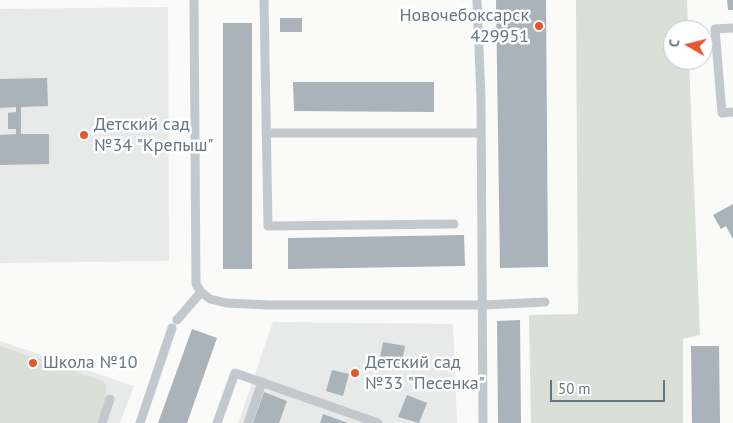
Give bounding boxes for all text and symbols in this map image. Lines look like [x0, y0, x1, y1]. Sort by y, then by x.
place label: Новочебоксарск 429951 [399, 5, 529, 48]
marker: Новочебоксарск 429951 [533, 20, 545, 32]
north arrow [663, 20, 713, 70]
text: С [665, 38, 684, 48]
place label: Детский сад №34 "Крепыш" [94, 114, 214, 156]
marker: Детский сад №34 "Крепыш" [78, 129, 90, 141]
place label: Школа №10 [43, 352, 138, 374]
place label: Детский сад №33 "Песенка" [365, 352, 485, 394]
marker: Школа №10 [27, 357, 39, 369]
marker: Детский сад №33 "Песенка" [349, 367, 361, 379]
scale bar [553, 370, 668, 402]
text: 50 m [558, 379, 591, 398]

